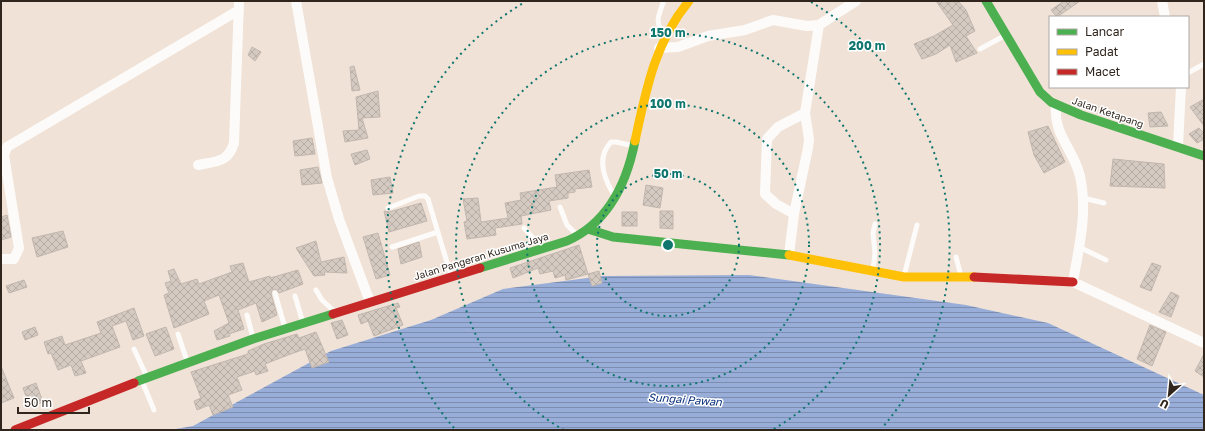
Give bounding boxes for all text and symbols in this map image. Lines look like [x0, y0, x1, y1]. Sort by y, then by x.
legend [1049, 16, 1189, 88]
text: Lancar [1085, 24, 1124, 39]
text: 150 m [651, 25, 685, 40]
text: 200 m [849, 38, 885, 53]
text: Padat [1085, 44, 1119, 59]
text: Macet [1085, 64, 1121, 79]
street label: Jalan Ketapang [1071, 94, 1145, 130]
text: 100 m [650, 96, 686, 111]
text: 50 m [654, 166, 682, 181]
street label: Jalan Pangeran Kusuma Jaya [412, 230, 550, 282]
centre of rings [661, 238, 675, 252]
north arrow [1149, 375, 1189, 415]
scale bar [18, 389, 89, 415]
water label: Sungai Pawan [648, 390, 724, 409]
text: 50 m [24, 395, 52, 410]
text: U [1158, 397, 1171, 412]

